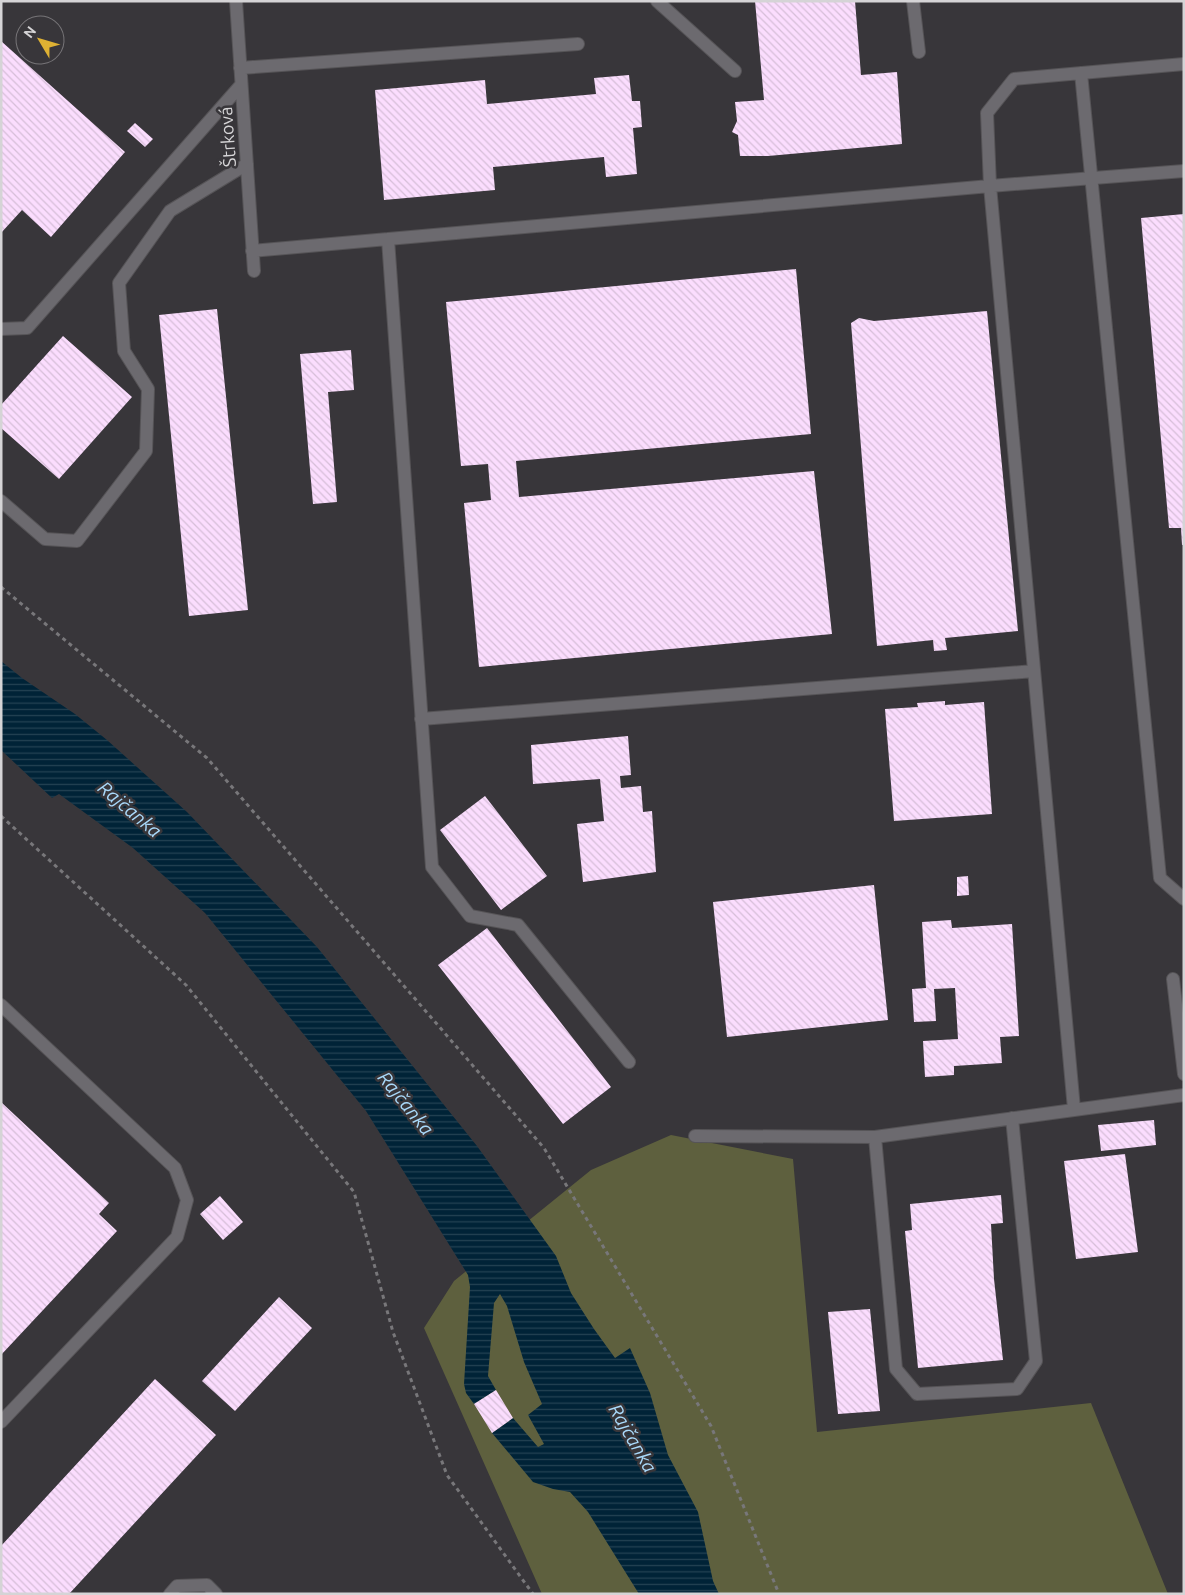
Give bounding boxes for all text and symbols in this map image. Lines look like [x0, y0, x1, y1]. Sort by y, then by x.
north arrow [15, 15, 65, 65]
text: N [20, 23, 39, 41]
street label: Štrková [214, 106, 239, 168]
water label: Rajčanka [94, 776, 166, 842]
water label: Rajčanka [374, 1067, 438, 1139]
water label: Rajčanka [605, 1400, 661, 1476]

